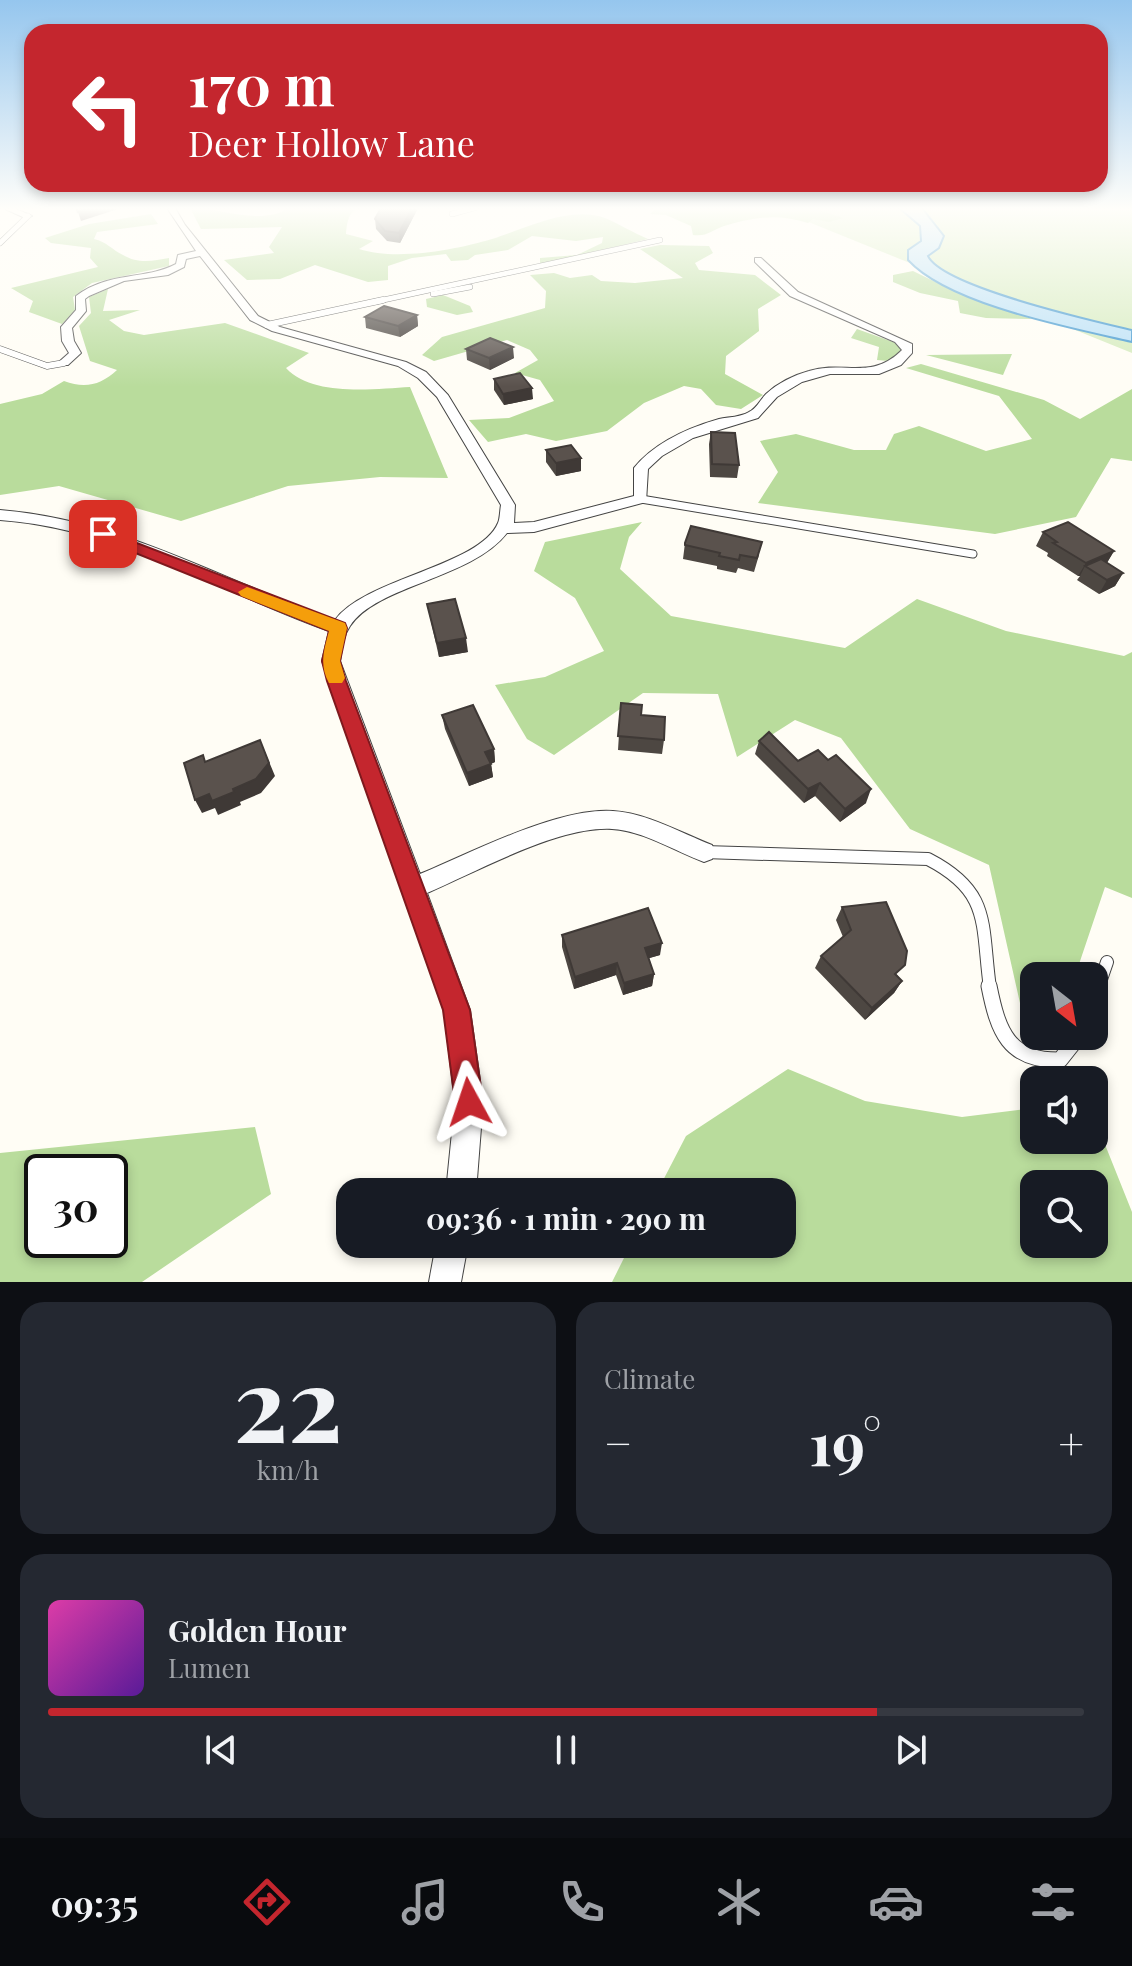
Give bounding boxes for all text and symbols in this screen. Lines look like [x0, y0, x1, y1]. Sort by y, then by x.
text: 170 m [188, 46, 335, 121]
icon: left [56, 56, 160, 160]
text: Deer Hollow Lane [188, 118, 475, 166]
pin [69, 500, 137, 568]
icon: arrive [81, 512, 125, 556]
north arrow [1020, 962, 1108, 1050]
map controls [1020, 962, 1108, 1258]
position arrow [427, 1060, 511, 1144]
button: sound [1020, 1066, 1108, 1154]
speed limit sign: 30 [24, 1154, 128, 1258]
button: search [1020, 1170, 1108, 1258]
text: 09:36 · 1 min · 290 m [426, 1198, 706, 1238]
text: 22 [234, 1330, 342, 1469]
text: Climate [604, 1361, 695, 1396]
text: 19° [809, 1401, 882, 1481]
text: − [604, 1412, 632, 1471]
text: + [1058, 1412, 1084, 1471]
text: km/h [257, 1452, 319, 1487]
text: Golden Hour [168, 1610, 347, 1650]
text: Lumen [168, 1650, 250, 1685]
icon: previous [199, 1728, 243, 1772]
icon: pause [544, 1728, 588, 1772]
icon: next [889, 1728, 933, 1772]
icon: directions [239, 1874, 295, 1930]
icon: music [397, 1874, 453, 1930]
icon: phone [554, 1874, 610, 1930]
icon: climate [711, 1874, 767, 1930]
icon: car [868, 1874, 924, 1930]
icon: filters [1025, 1874, 1081, 1930]
text: 09:35 [51, 1878, 138, 1926]

